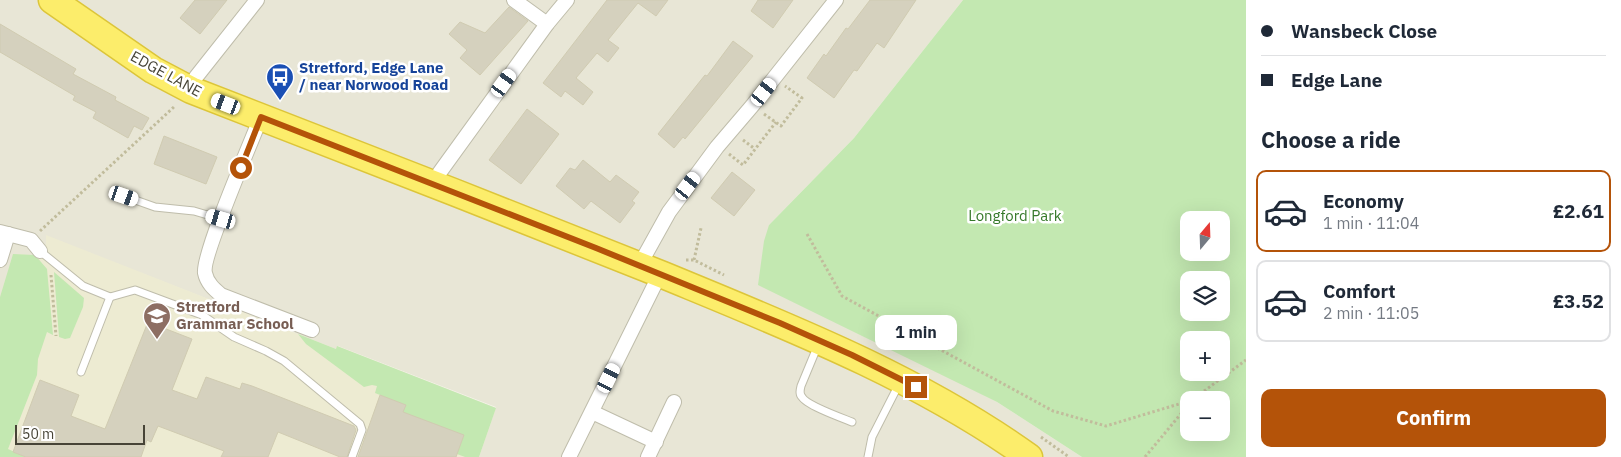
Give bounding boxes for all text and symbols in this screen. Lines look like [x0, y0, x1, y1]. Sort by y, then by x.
text: Wansbeck Close [1291, 19, 1437, 43]
street label: EDGE LANE [127, 46, 205, 101]
place label: Stretford, Edge Lane / near Norwood Road [299, 58, 448, 94]
bus stop icon: Stretford, Edge Lane / near Norwood Road [265, 62, 295, 101]
car [489, 66, 518, 100]
text: Edge Lane [1291, 68, 1382, 92]
car [748, 76, 779, 108]
car [209, 92, 242, 116]
text: Choose a ride [1261, 125, 1401, 154]
route start [230, 157, 252, 179]
car [672, 170, 703, 202]
car [107, 184, 140, 208]
icon: car [1263, 189, 1308, 234]
text: Economy [1323, 189, 1404, 213]
text: £2.61 [1553, 199, 1604, 223]
park label: Longford Park [968, 206, 1062, 225]
car [204, 208, 237, 230]
north arrow [1180, 211, 1230, 261]
map controls [1180, 211, 1230, 441]
text: 1 min · 11:04 [1323, 213, 1419, 233]
button: layers [1180, 271, 1230, 321]
icon: car [1263, 279, 1308, 324]
text: Comfort [1323, 279, 1396, 303]
text: £3.52 [1553, 289, 1604, 313]
place label: Stretford Grammar School [176, 297, 294, 333]
school or university icon: Stretford Grammar School [142, 301, 172, 340]
text: 2 min · 11:05 [1323, 303, 1419, 323]
callout: 1 min [875, 314, 957, 350]
text: 1 min [895, 322, 937, 342]
button: + [1180, 331, 1230, 381]
car [595, 361, 622, 395]
route end [905, 376, 927, 398]
button: Confirm [1261, 389, 1606, 447]
button: − [1180, 391, 1230, 441]
scale bar [15, 422, 145, 445]
text: 50 m [22, 425, 54, 443]

